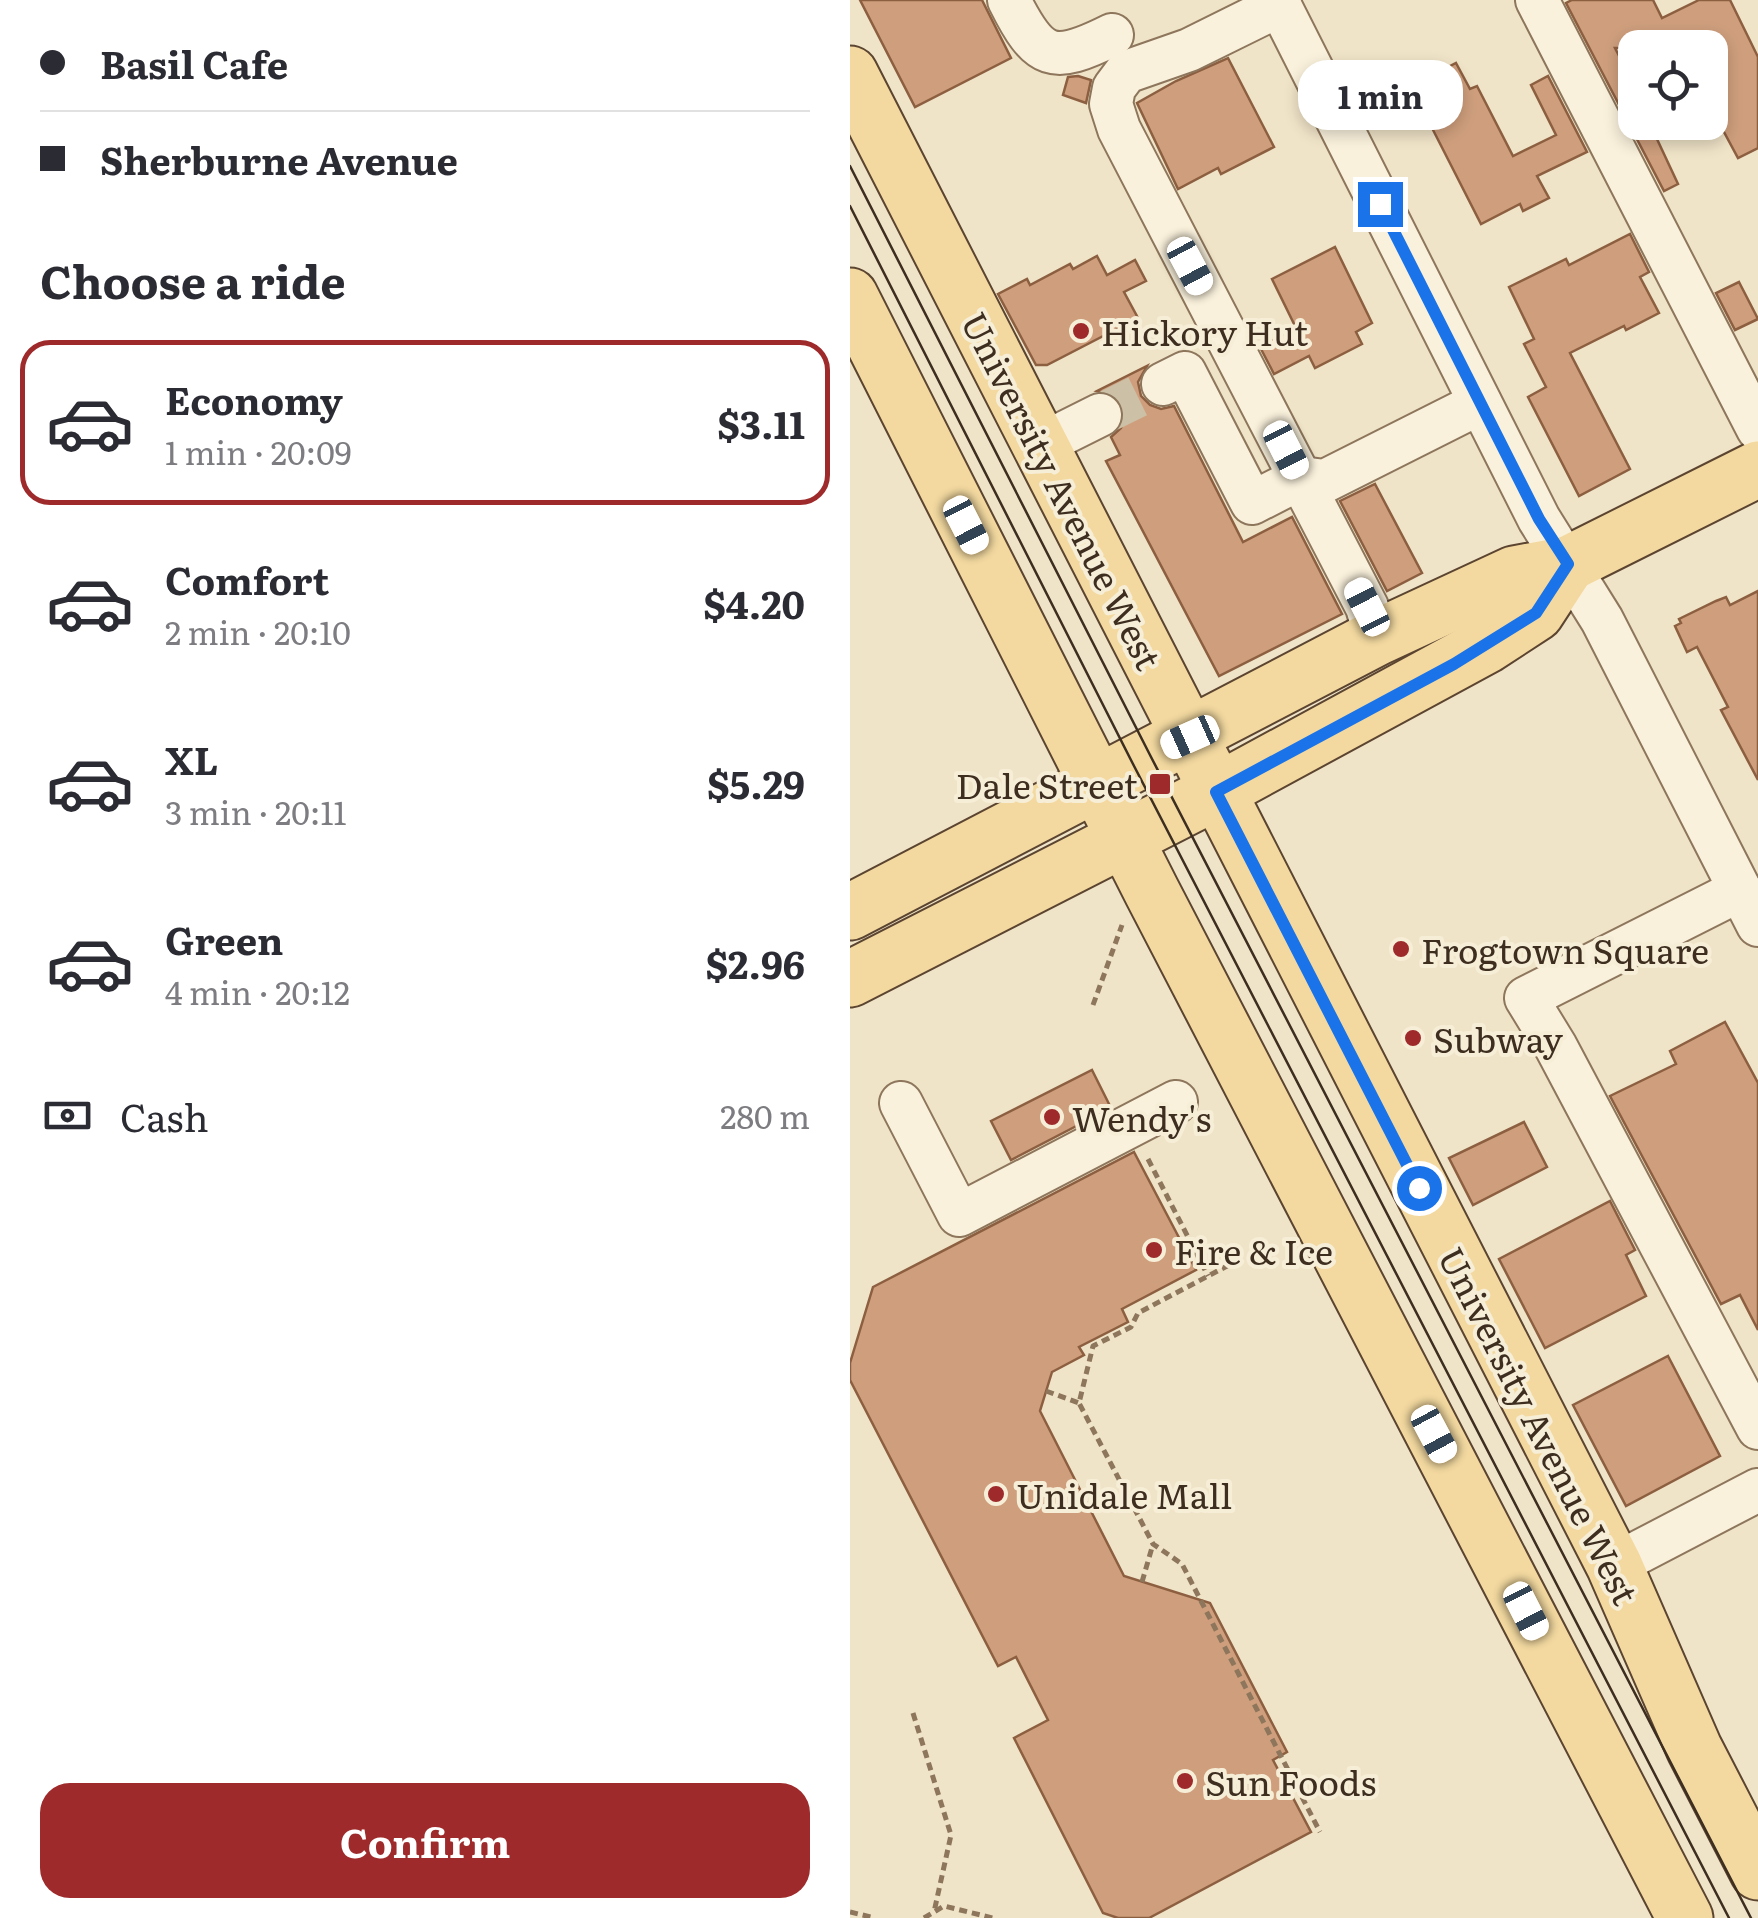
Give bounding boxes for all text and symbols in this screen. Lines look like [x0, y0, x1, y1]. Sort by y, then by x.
map controls [1618, 30, 1728, 140]
button: locate [1618, 30, 1728, 140]
text: Basil Cafe [100, 34, 288, 91]
callout: 1 min [1298, 59, 1462, 129]
text: 1 min [1338, 71, 1423, 119]
text: Sherburne Avenue [100, 130, 458, 187]
route end [1358, 182, 1403, 227]
car [1163, 232, 1217, 300]
text: Choose a ride [40, 246, 346, 313]
street label: University Avenue West [950, 302, 1176, 678]
place label: Hickory Hut [1101, 305, 1308, 357]
marker: Hickory Hut [1070, 320, 1092, 342]
text: Economy [165, 370, 343, 427]
icon: car [45, 378, 135, 468]
text: $3.11 [717, 394, 805, 451]
car [1259, 416, 1313, 484]
text: 1 min · 20:09 [165, 427, 351, 475]
car [939, 491, 993, 559]
text: Comfort [165, 550, 329, 607]
icon: car [45, 558, 135, 648]
car [1340, 573, 1394, 641]
text: $4.20 [703, 574, 805, 631]
text: 2 min · 20:10 [165, 607, 351, 655]
car [1156, 711, 1224, 763]
text: XL [165, 730, 218, 787]
icon: car [45, 738, 135, 828]
text: $5.29 [707, 754, 805, 811]
place label: Dale Street [956, 758, 1138, 810]
marker: Dale Street [1147, 771, 1173, 797]
text: 3 min · 20:11 [165, 787, 347, 835]
text: Green [165, 910, 283, 967]
icon: car [45, 918, 135, 1008]
place label: Frogtown Square [1421, 923, 1709, 975]
text: $2.96 [705, 934, 805, 991]
marker: Frogtown Square [1390, 938, 1412, 960]
text: 4 min · 20:12 [165, 967, 350, 1015]
place label: Subway [1433, 1012, 1564, 1064]
marker: Subway [1402, 1027, 1424, 1049]
text: Cash [120, 1087, 209, 1144]
icon: cash [40, 1088, 95, 1143]
text: 280 m [720, 1091, 810, 1139]
place label: Wendy's [1072, 1091, 1211, 1143]
marker: Wendy's [1041, 1106, 1063, 1128]
route start [1397, 1166, 1442, 1211]
place label: Fire & Ice [1174, 1224, 1333, 1276]
street label: University Avenue West [1427, 1237, 1653, 1613]
marker: Fire & Ice [1143, 1239, 1165, 1261]
car [1407, 1400, 1461, 1468]
place label: Unidale Mall [1016, 1468, 1232, 1520]
marker: Unidale Mall [985, 1483, 1007, 1505]
car [1499, 1577, 1553, 1645]
place label: Sun Foods [1205, 1755, 1376, 1807]
marker: Sun Foods [1174, 1770, 1196, 1792]
button: Confirm [40, 1783, 810, 1898]

